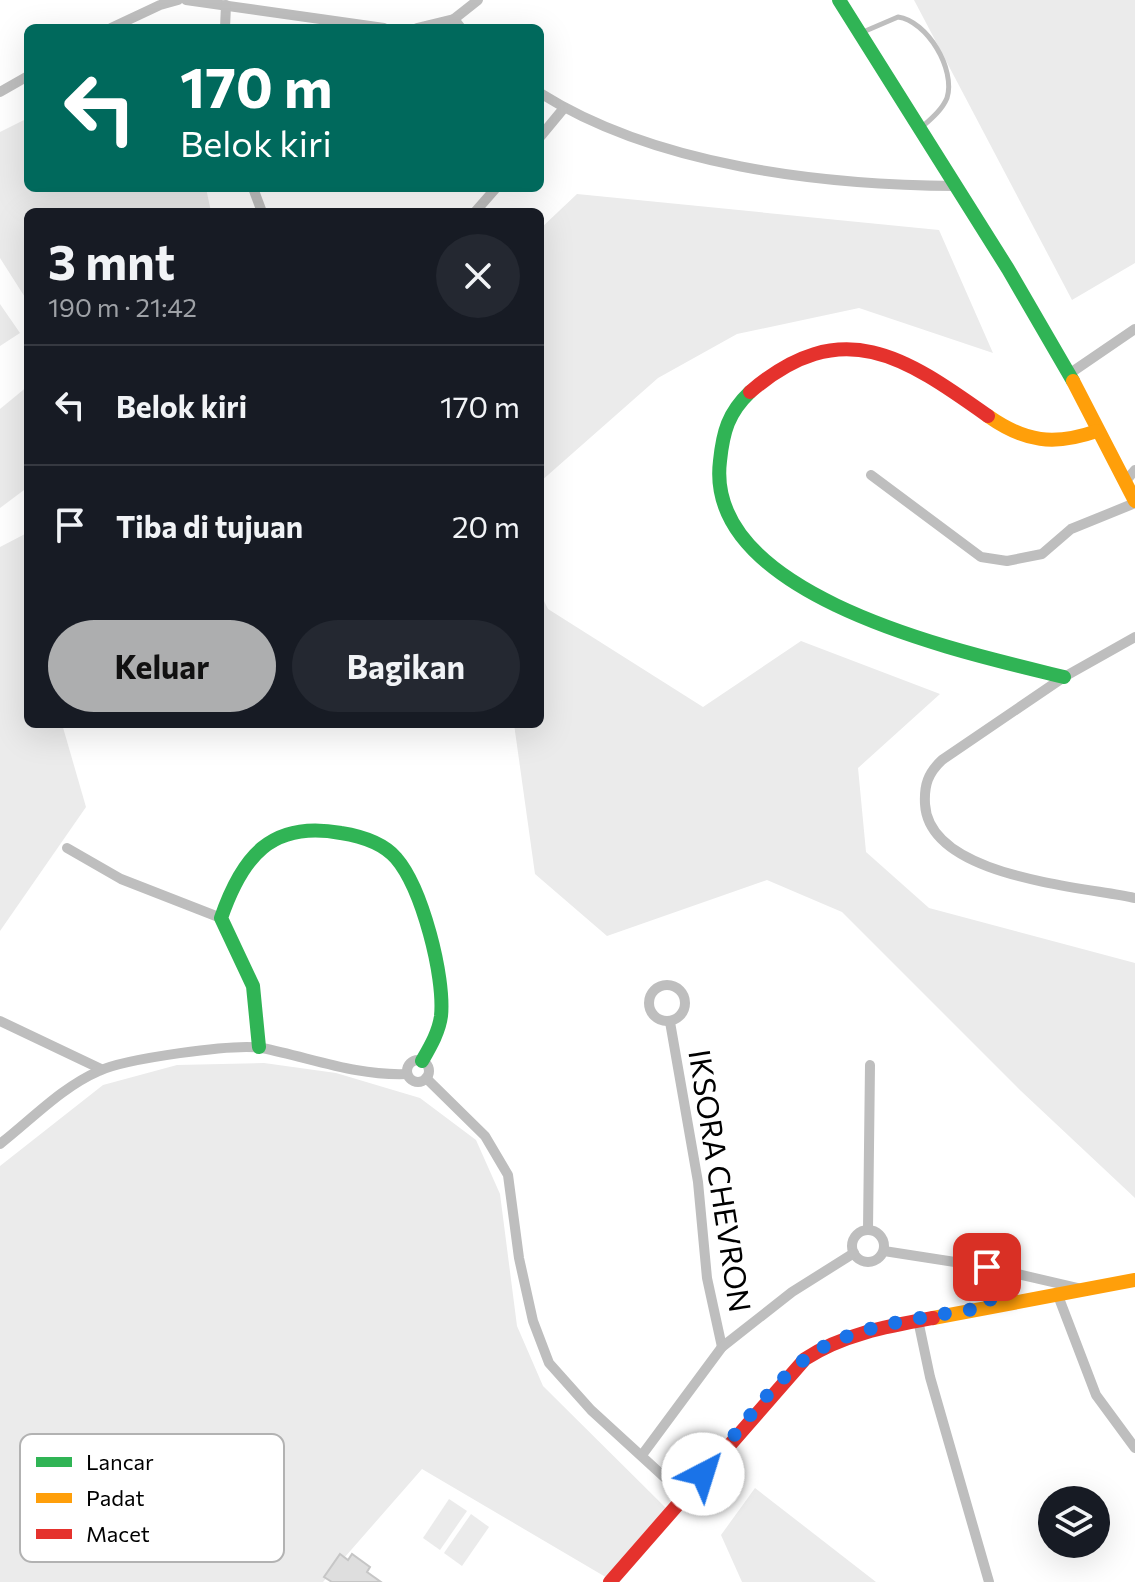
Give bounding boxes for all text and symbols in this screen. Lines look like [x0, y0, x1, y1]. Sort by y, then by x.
text: 170 m [180, 51, 333, 120]
icon: left [48, 56, 152, 160]
text: Belok kiri [180, 120, 332, 164]
text: 3 mnt [48, 231, 175, 290]
button: close [436, 234, 520, 318]
text: 190 m · 21:42 [48, 291, 197, 322]
icon: left [48, 383, 92, 427]
text: Belok kiri [116, 387, 247, 424]
text: 170 m [440, 387, 520, 424]
icon: arrive [48, 503, 92, 547]
text: Tiba di tujuan [116, 507, 303, 544]
text: 20 m [452, 507, 520, 544]
button: Keluar [48, 620, 276, 712]
button: Bagikan [292, 620, 520, 712]
street label: IKSORA CHEVRON [682, 1047, 760, 1315]
pin [953, 1233, 1021, 1301]
icon: arrive [965, 1245, 1009, 1289]
position arrow [661, 1432, 745, 1516]
legend [20, 1434, 284, 1562]
text: Lancar [86, 1448, 154, 1475]
text: Padat [86, 1484, 145, 1511]
map controls [1038, 1486, 1110, 1558]
button: layers [1038, 1486, 1110, 1558]
text: Macet [86, 1520, 150, 1547]

